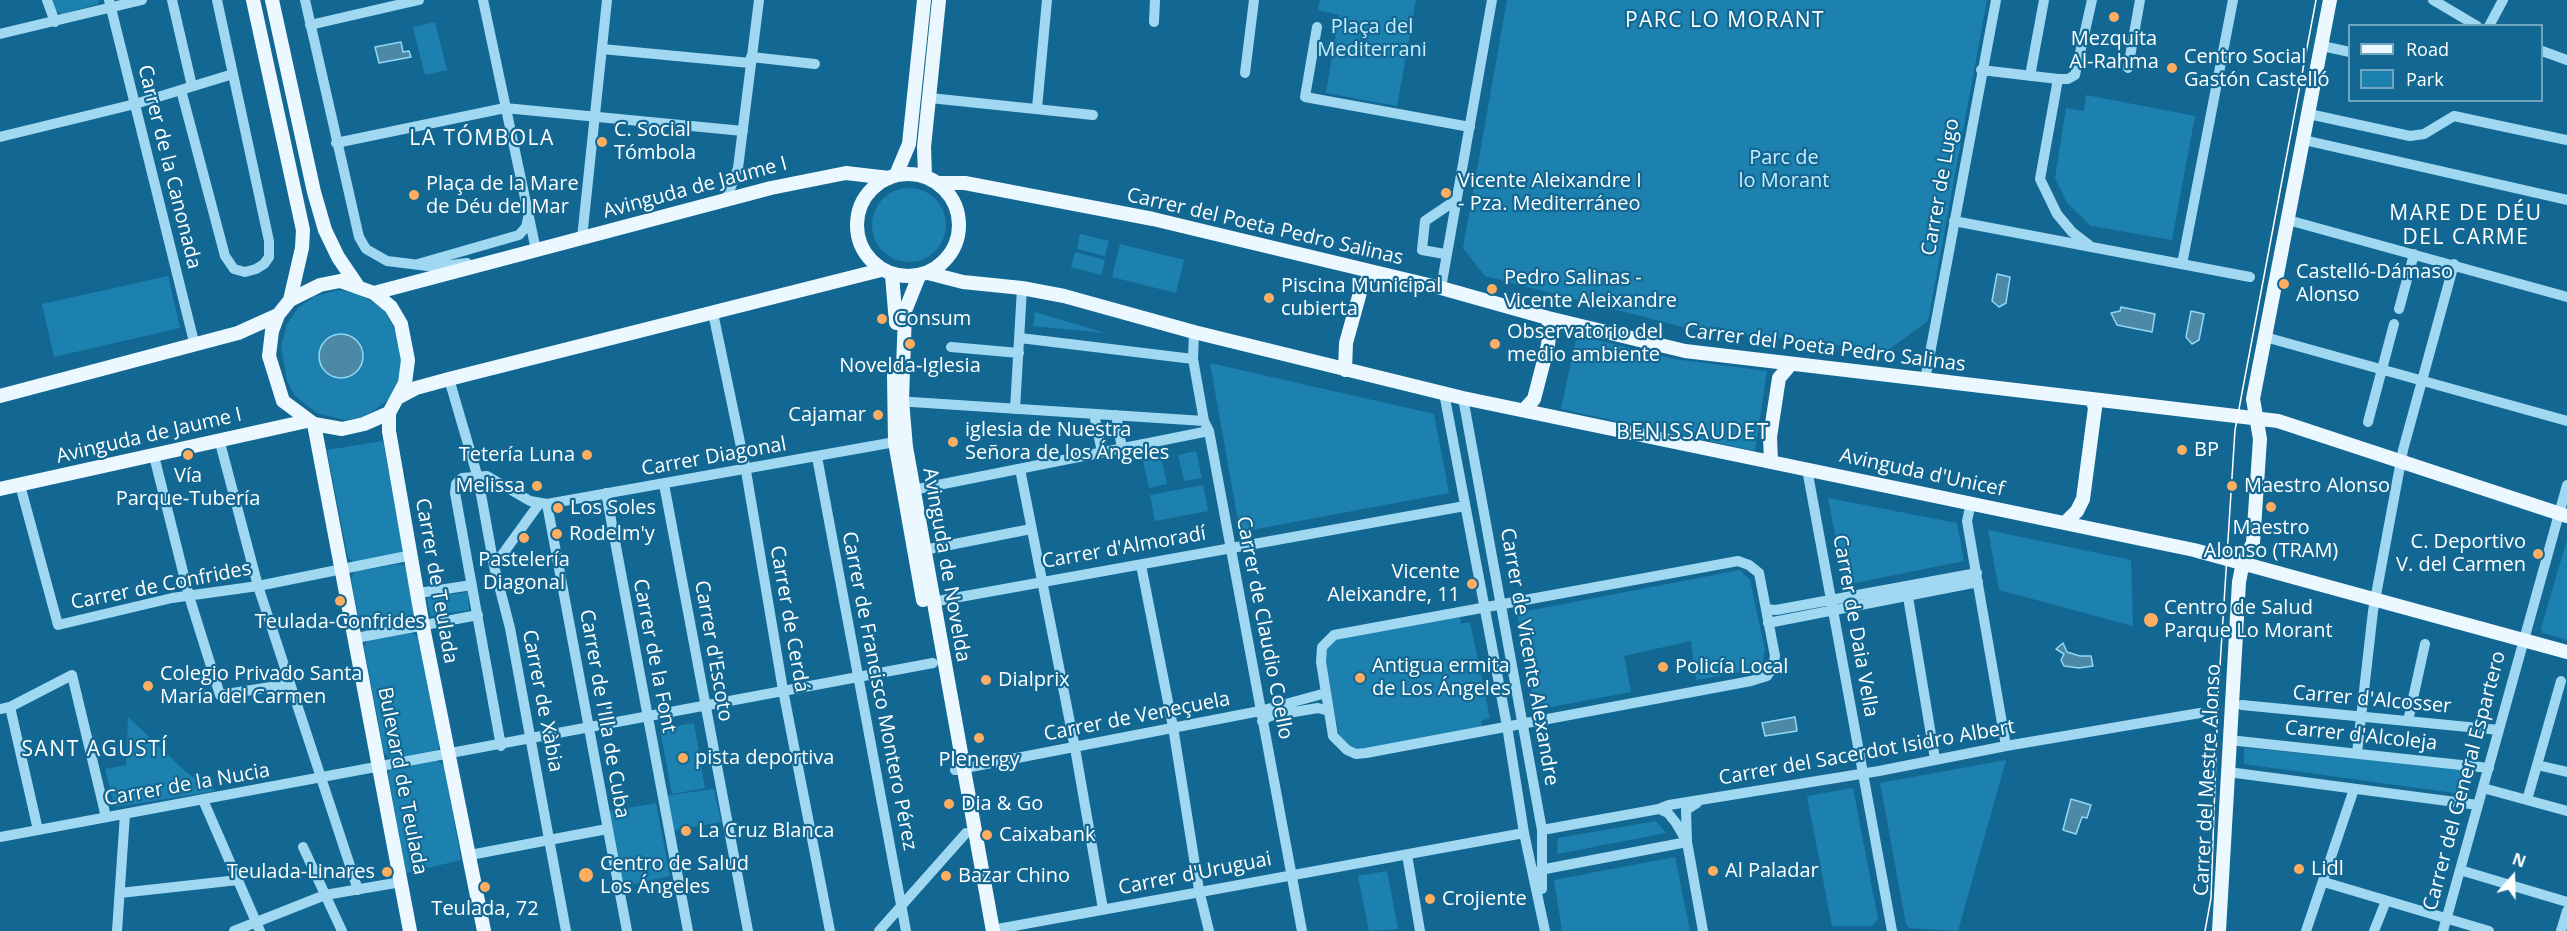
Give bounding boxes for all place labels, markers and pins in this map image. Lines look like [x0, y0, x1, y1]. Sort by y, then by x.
marker: Mezquita Al-Rahma [2107, 10, 2121, 24]
place label: Mezquita Al-Rahma [2069, 27, 2159, 74]
place label: Centro Social Gastón Castelló [2184, 45, 2330, 92]
marker: Centro Social Gastón Castelló [2165, 61, 2179, 75]
place label: C. Social Tómbola [614, 118, 696, 165]
marker: C. Social Tómbola [595, 135, 609, 149]
place label: Vicente Aleixandre I - Pza. Mediterráneo [1458, 169, 1642, 216]
place label: Plaça de la Mare de Déu del Mar [426, 172, 579, 219]
marker: Vicente Aleixandre I - Pza. Mediterráneo [1439, 186, 1453, 200]
marker: Plaça de la Mare de Déu del Mar [407, 188, 421, 202]
place label: Castelló-Dámaso Alonso [2296, 260, 2453, 307]
place label: Pedro Salinas - Vicente Aleixandre [1504, 266, 1677, 313]
place label: Piscina Municipal cubierta [1281, 274, 1441, 321]
marker: Castelló-Dámaso Alonso [2277, 277, 2291, 291]
marker: Pedro Salinas - Vicente Aleixandre [1485, 282, 1499, 296]
marker: Piscina Municipal cubierta [1262, 291, 1276, 305]
place label: Consum [894, 307, 971, 331]
marker: Consum [875, 312, 889, 326]
place label: Observatorio del medio ambiente [1507, 320, 1663, 367]
marker: Novelda-Iglesia [903, 337, 917, 351]
marker: Observatorio del medio ambiente [1488, 337, 1502, 351]
place label: Novelda-Iglesia [839, 354, 981, 378]
place label: Cajamar [788, 403, 866, 427]
marker: Cajamar [871, 408, 885, 422]
place label: iglesia de Nuestra Señora de los Ángeles [965, 418, 1169, 465]
marker: iglesia de Nuestra Señora de los Ángeles [946, 435, 960, 449]
place label: BP [2194, 438, 2219, 462]
place label: Tetería Luna [459, 443, 575, 467]
marker: BP [2175, 443, 2189, 457]
marker: Vía Parque-Tubería [181, 448, 195, 462]
marker: Tetería Luna [580, 448, 594, 462]
place label: Vía Parque-Tubería [116, 464, 260, 511]
place label: Melissa [456, 474, 525, 498]
place label: Maestro Alonso [2244, 474, 2390, 498]
marker: Melissa [530, 479, 544, 493]
marker: Maestro Alonso [2225, 479, 2239, 493]
place label: Los Soles [570, 496, 656, 520]
marker: Maestro Alonso (TRAM) [2264, 500, 2278, 514]
marker: Los Soles [551, 501, 565, 515]
place label: Maestro Alonso (TRAM) [2204, 516, 2338, 563]
place label: Rodelm'y [569, 522, 655, 546]
marker: Rodelm'y [550, 527, 564, 541]
place label: C. Deportivo V. del Carmen [2396, 530, 2526, 577]
marker: Pastelería Diagonal [517, 531, 531, 545]
marker: C. Deportivo V. del Carmen [2531, 547, 2545, 561]
place label: Pastelería Diagonal [478, 548, 570, 595]
place label: Vicente Aleixandre, 11 [1327, 560, 1460, 607]
marker: Vicente Aleixandre, 11 [1465, 577, 1479, 591]
marker: Teulada-Confrides [333, 594, 347, 608]
place label: Centro de Salud Parque Lo Morant [2164, 596, 2333, 643]
place label: Teulada-Confrides [255, 610, 425, 634]
marker: Centro de Salud Parque Lo Morant [2142, 611, 2160, 629]
place label: Antigua ermita de Los Ángeles [1372, 654, 1511, 701]
place label: Policía Local [1675, 655, 1788, 679]
marker: Policía Local [1656, 660, 1670, 674]
place label: Colegio Privado Santa María del Carmen [160, 662, 362, 709]
place label: Dialprix [998, 668, 1070, 692]
marker: Antigua ermita de Los Ángeles [1353, 671, 1367, 685]
marker: Dialprix [979, 673, 993, 687]
marker: Colegio Privado Santa María del Carmen [141, 679, 155, 693]
marker: Plenergy [972, 731, 986, 745]
place label: pista deportiva [695, 746, 834, 770]
place label: Plenergy [939, 748, 1019, 772]
marker: pista deportiva [676, 751, 690, 765]
place label: Dia & Go [961, 792, 1043, 816]
marker: Dia & Go [942, 797, 956, 811]
place label: La Cruz Blanca [698, 819, 834, 843]
place label: Caixabank [999, 823, 1095, 847]
marker: La Cruz Blanca [679, 824, 693, 838]
marker: Caixabank [980, 828, 994, 842]
place label: Centro de Salud Los Ángeles [600, 852, 749, 899]
place label: Lidl [2311, 857, 2344, 881]
place label: Al Paladar [1725, 859, 1819, 883]
place label: Teulada-Linares [227, 860, 375, 884]
marker: Lidl [2292, 862, 2306, 876]
place label: Bazar Chino [958, 864, 1070, 888]
marker: Al Paladar [1706, 864, 1720, 878]
marker: Teulada-Linares [380, 865, 394, 879]
marker: Centro de Salud Los Ángeles [577, 866, 595, 884]
marker: Bazar Chino [939, 869, 953, 883]
marker: Teulada, 72 [478, 880, 492, 894]
place label: Crojiente [1442, 887, 1527, 911]
marker: Crojiente [1423, 892, 1437, 906]
place label: Teulada, 72 [431, 897, 539, 921]

